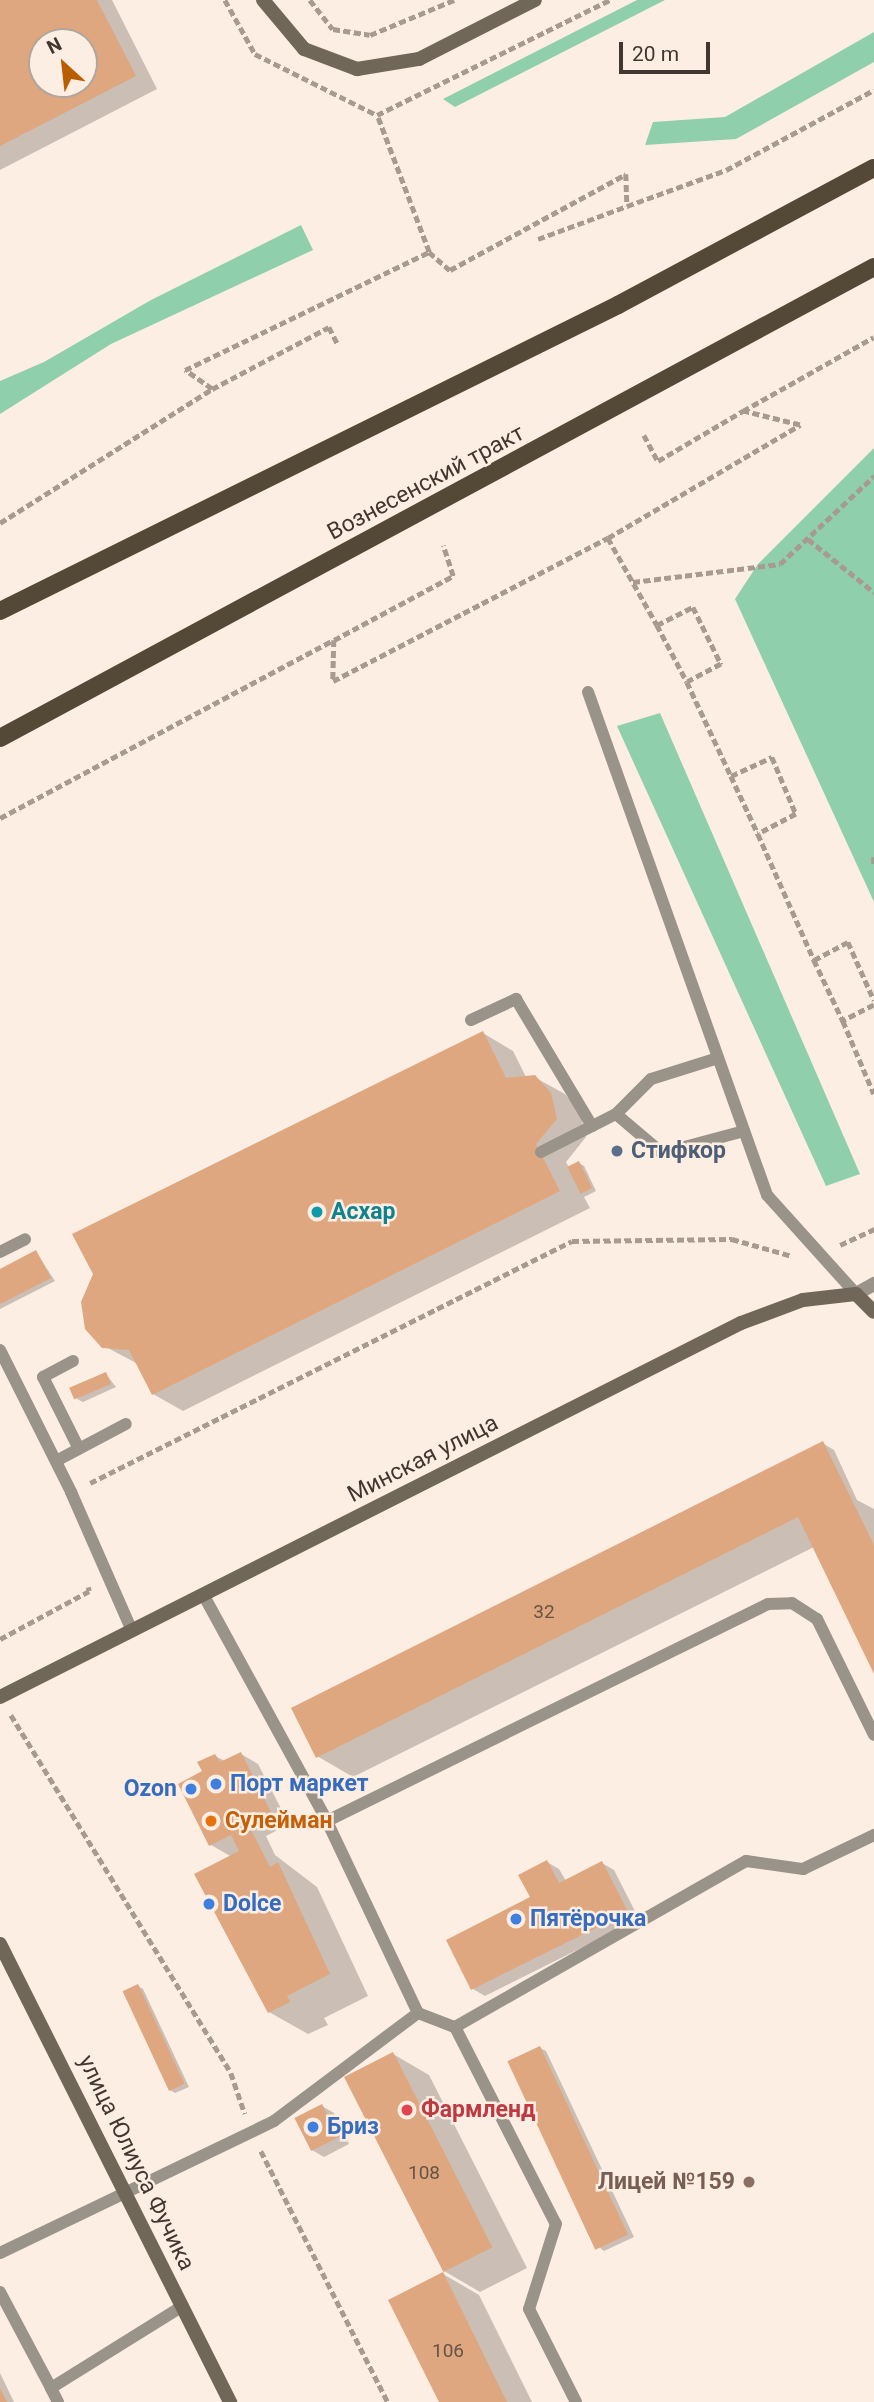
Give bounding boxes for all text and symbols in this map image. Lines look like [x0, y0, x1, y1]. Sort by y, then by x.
north arrow [28, 28, 98, 98]
scale bar [622, 28, 713, 72]
text: N [43, 32, 65, 59]
text: 20 m [632, 42, 679, 66]
street label: Вознесенский тракт [323, 419, 529, 547]
place label: Стифкор [631, 1137, 726, 1165]
marker: Стифкор [609, 1143, 625, 1159]
place label: Асхар [331, 1198, 395, 1226]
marker: Асхар [309, 1204, 325, 1220]
street label: Минская улица [343, 1409, 503, 1509]
house number: 32 [533, 1601, 555, 1623]
place label: Порт маркет [230, 1770, 369, 1798]
place label: Ozon [124, 1775, 177, 1803]
marker: Порт маркет [208, 1776, 224, 1792]
marker: Ozon [183, 1781, 199, 1797]
place label: Сулейман [225, 1807, 332, 1835]
marker: Сулейман [203, 1813, 219, 1829]
place label: Dolce [223, 1890, 281, 1918]
marker: Dolce [201, 1896, 217, 1912]
place label: Пятёрочка [530, 1905, 646, 1933]
marker: Пятёрочка [508, 1911, 524, 1927]
street label: улица Юлиуса Фучика [72, 2051, 200, 2275]
place label: Фармленд [421, 2096, 535, 2124]
marker: Фармленд [399, 2102, 415, 2118]
place label: Бриз [327, 2113, 379, 2141]
marker: Бриз [305, 2119, 321, 2135]
house number: 108 [408, 2162, 440, 2184]
place label: Лицей №159 [598, 2168, 735, 2196]
marker: Лицей №159 [741, 2174, 757, 2190]
house number: 106 [432, 2340, 464, 2362]

